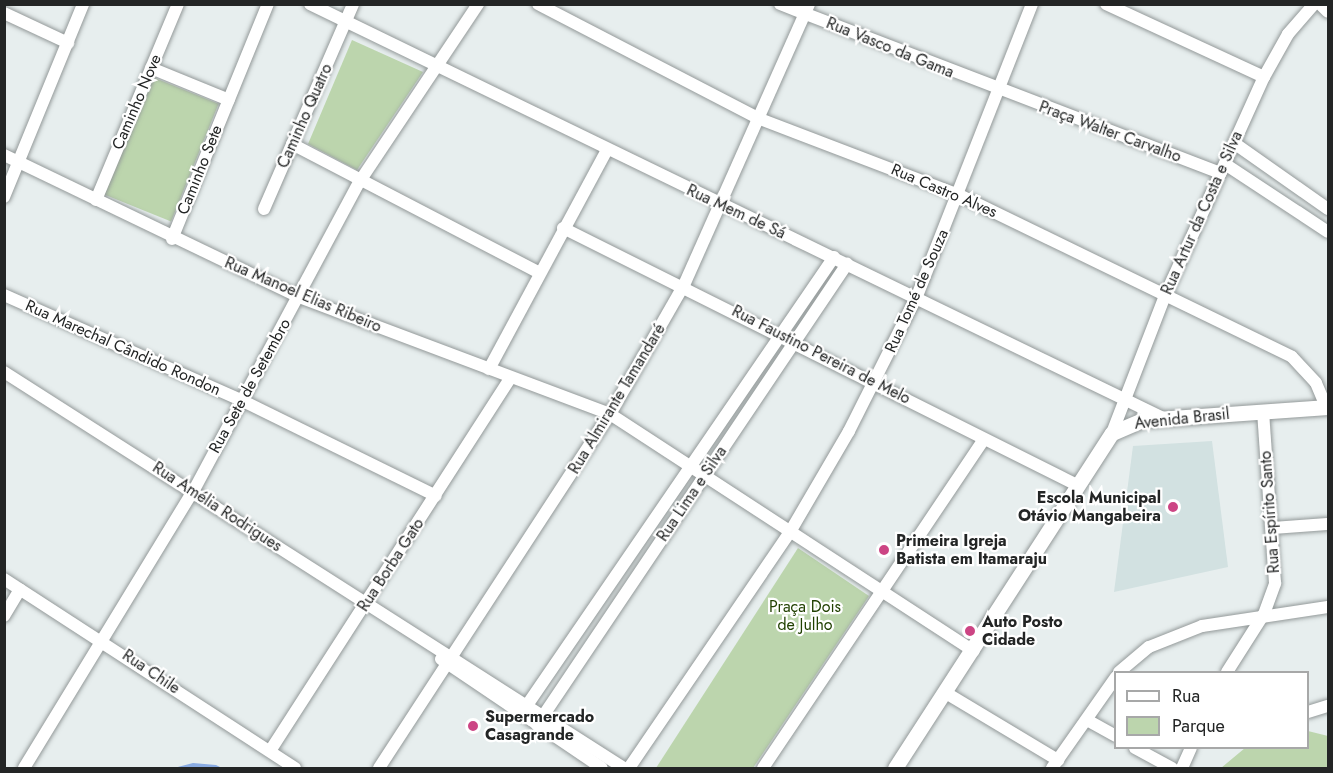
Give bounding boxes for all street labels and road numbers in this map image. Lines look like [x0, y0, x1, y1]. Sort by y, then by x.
street label: Rua Vasco da Gama [823, 14, 957, 82]
street label: Caminho Nove [108, 52, 166, 152]
street label: Caminho Quatro [273, 61, 337, 171]
street label: Praça Walter Carvalho [1036, 97, 1184, 167]
street label: Caminho Sete [173, 122, 227, 218]
street label: Rua Artur da Costa e Silva [1157, 128, 1247, 298]
street label: Rua Castro Alves [888, 160, 1000, 222]
street label: Rua Mem de Sá [683, 181, 789, 243]
street label: Rua Tomé de Souza [881, 226, 953, 356]
street label: Rua Manoel Elias Ribeiro [222, 253, 384, 337]
street label: Rua Marechal Cândido Rondon [22, 296, 224, 400]
street label: Rua Faustino Pereira de Melo [729, 302, 913, 408]
street label: Rua Sete de Setembro [205, 315, 295, 457]
street label: Rua Almirante Tamandaré [565, 321, 669, 477]
street label: Avenida Brasil [1134, 404, 1230, 434]
street label: Rua Lima e Silva [653, 443, 731, 545]
street label: Rua Espírito Santo [1256, 450, 1284, 574]
street label: Rua Amélia Rodrigues [149, 458, 285, 556]
street label: Rua Borba Gato [354, 515, 428, 615]
street label: Rua Chile [119, 646, 183, 698]

